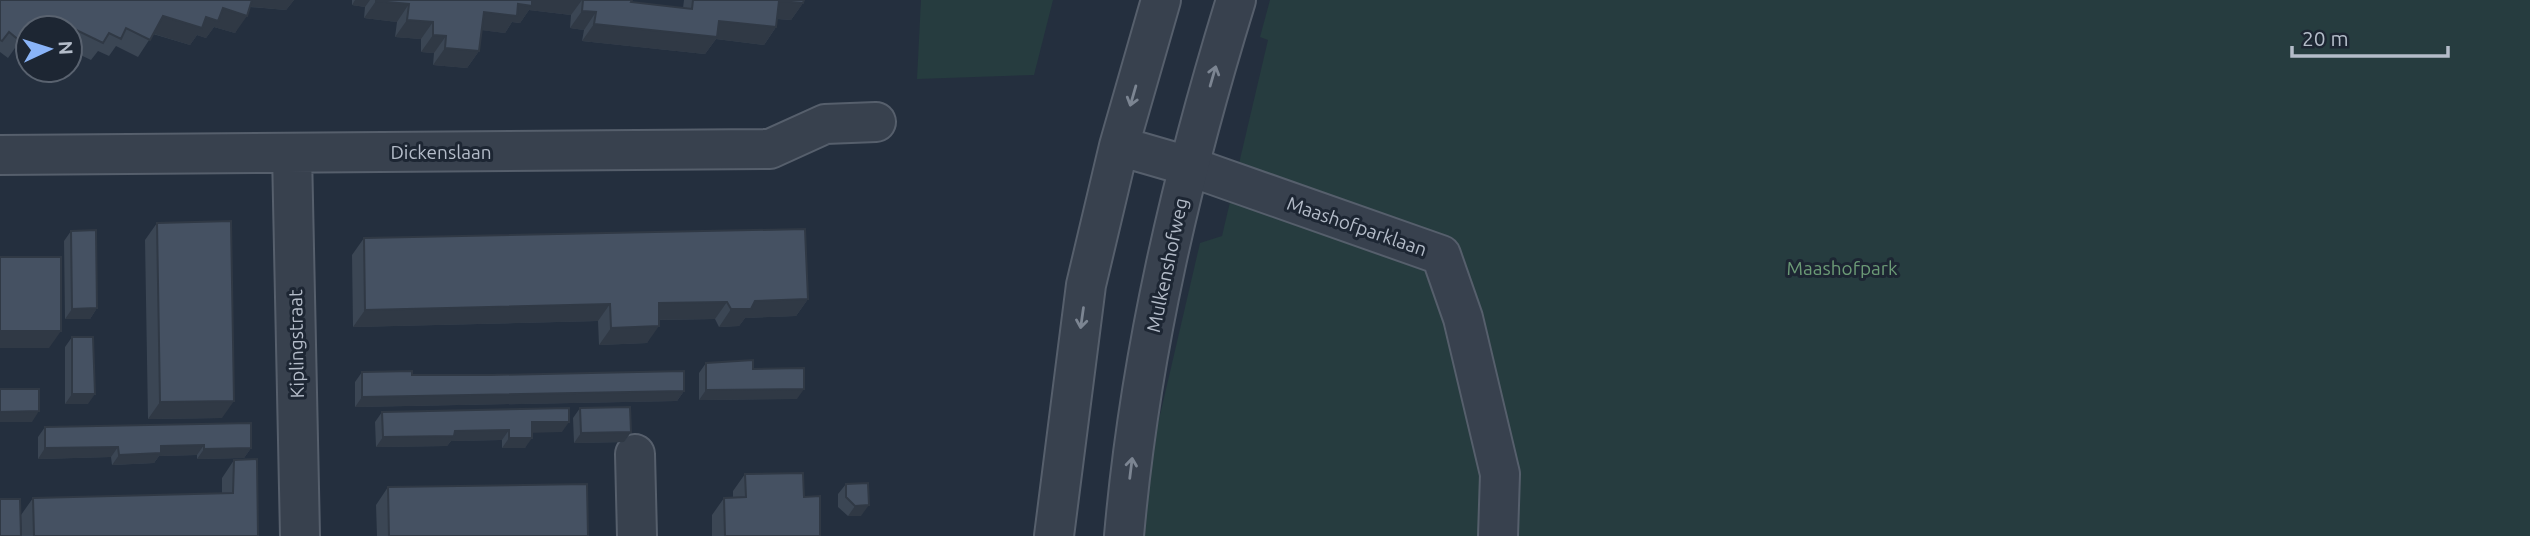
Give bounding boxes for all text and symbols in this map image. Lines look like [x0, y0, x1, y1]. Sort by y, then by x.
north arrow [14, 14, 84, 84]
scale bar [2292, 14, 2448, 58]
text: 20 m [2302, 26, 2349, 50]
text: N [54, 40, 77, 56]
one-way arrow [1207, 66, 1220, 88]
one-way arrow [1126, 84, 1139, 107]
street label: Dickenslaan [390, 141, 492, 163]
street label: Maashofparklaan [1284, 192, 1430, 260]
street label: Mulkenshofweg [1142, 196, 1192, 334]
park label: Maashofpark [1786, 257, 1898, 279]
street label: Kiplingstraat [284, 289, 308, 399]
one-way arrow [1075, 306, 1088, 328]
one-way arrow [1124, 457, 1137, 480]

